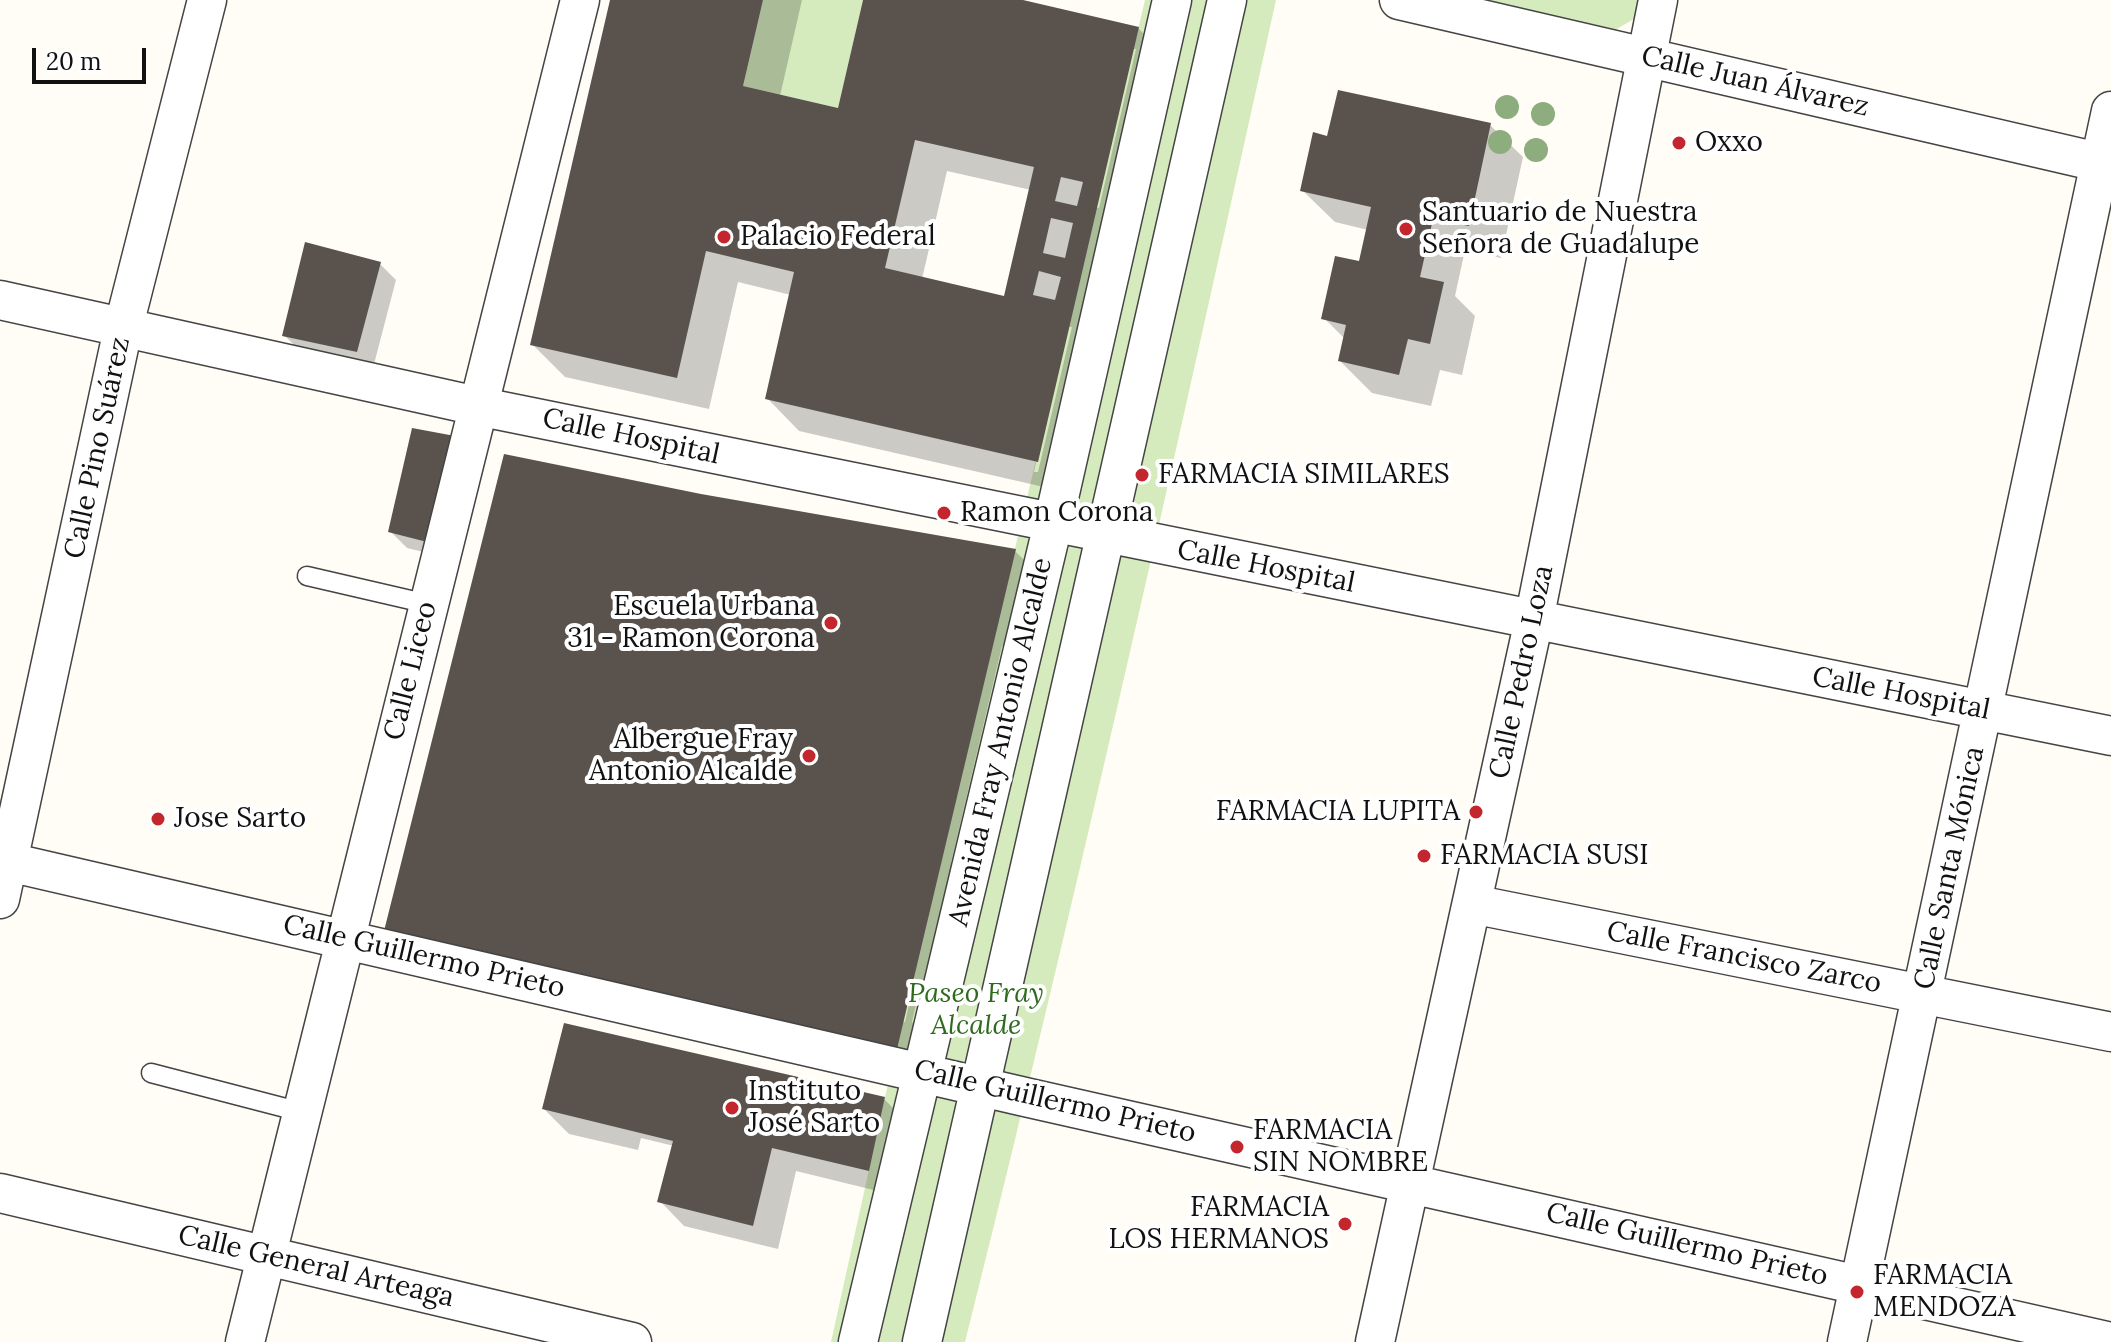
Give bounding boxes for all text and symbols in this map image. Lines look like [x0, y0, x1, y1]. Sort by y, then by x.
scale bar [36, 32, 150, 82]
street label: Calle Juan Álvarez [1638, 39, 1872, 125]
text: 20 m [46, 46, 102, 77]
place label: Oxxo [1695, 126, 1763, 160]
marker: Oxxo [1670, 134, 1688, 152]
place label: Santuario de Nuestra Señora de Guadalupe [1422, 196, 1699, 262]
place label: Palacio Federal [740, 220, 936, 254]
marker: Santuario de Nuestra Señora de Guadalupe [1397, 220, 1415, 238]
marker: Palacio Federal [715, 228, 733, 246]
street label: Calle Pino Suárez [58, 334, 138, 562]
street label: Calle Hospital [539, 402, 723, 472]
place label: FARMACIA SIMILARES [1158, 458, 1450, 492]
marker: FARMACIA SIMILARES [1133, 466, 1151, 484]
place label: Ramon Corona [960, 496, 1154, 530]
marker: Ramon Corona [935, 504, 953, 522]
street label: Calle Hospital [1174, 533, 1358, 601]
street label: Avenida Fray Antonio Alcalde [942, 555, 1060, 929]
street label: Calle Pedro Loza [1483, 562, 1561, 782]
place label: Escuela Urbana 31 - Ramon Corona [567, 590, 815, 656]
street label: Calle Liceo [378, 598, 444, 744]
marker: Escuela Urbana 31 - Ramon Corona [822, 614, 840, 632]
street label: Calle Hospital [1809, 660, 1993, 728]
place label: Albergue Fray Antonio Alcalde [589, 723, 793, 789]
street label: Calle Santa Mónica [1908, 743, 1992, 993]
marker: Albergue Fray Antonio Alcalde [800, 747, 818, 765]
place label: FARMACIA LUPITA [1216, 795, 1460, 829]
place label: Jose Sarto [174, 802, 306, 836]
marker: FARMACIA LUPITA [1467, 803, 1485, 821]
marker: Jose Sarto [149, 810, 167, 828]
place label: FARMACIA SUSI [1440, 839, 1649, 873]
marker: FARMACIA SUSI [1415, 847, 1433, 865]
street label: Calle Guillermo Prieto [280, 908, 568, 1006]
street label: Calle Francisco Zarco [1604, 915, 1884, 1001]
park label: Paseo Fray Alcalde [908, 977, 1044, 1043]
street label: Calle Guillermo Prieto [911, 1053, 1199, 1151]
place label: Instituto José Sarto [748, 1075, 880, 1141]
marker: Instituto José Sarto [723, 1099, 741, 1117]
place label: FARMACIA SIN NOMBRE [1253, 1114, 1428, 1180]
marker: FARMACIA SIN NOMBRE [1228, 1138, 1246, 1156]
place label: FARMACIA LOS HERMANOS [1109, 1191, 1329, 1257]
street label: Calle Guillermo Prieto [1543, 1196, 1831, 1294]
marker: FARMACIA LOS HERMANOS [1336, 1215, 1354, 1233]
street label: Calle General Arteaga [175, 1219, 457, 1315]
place label: FARMACIA MENDOZA [1873, 1259, 2015, 1325]
marker: FARMACIA MENDOZA [1848, 1283, 1866, 1301]

